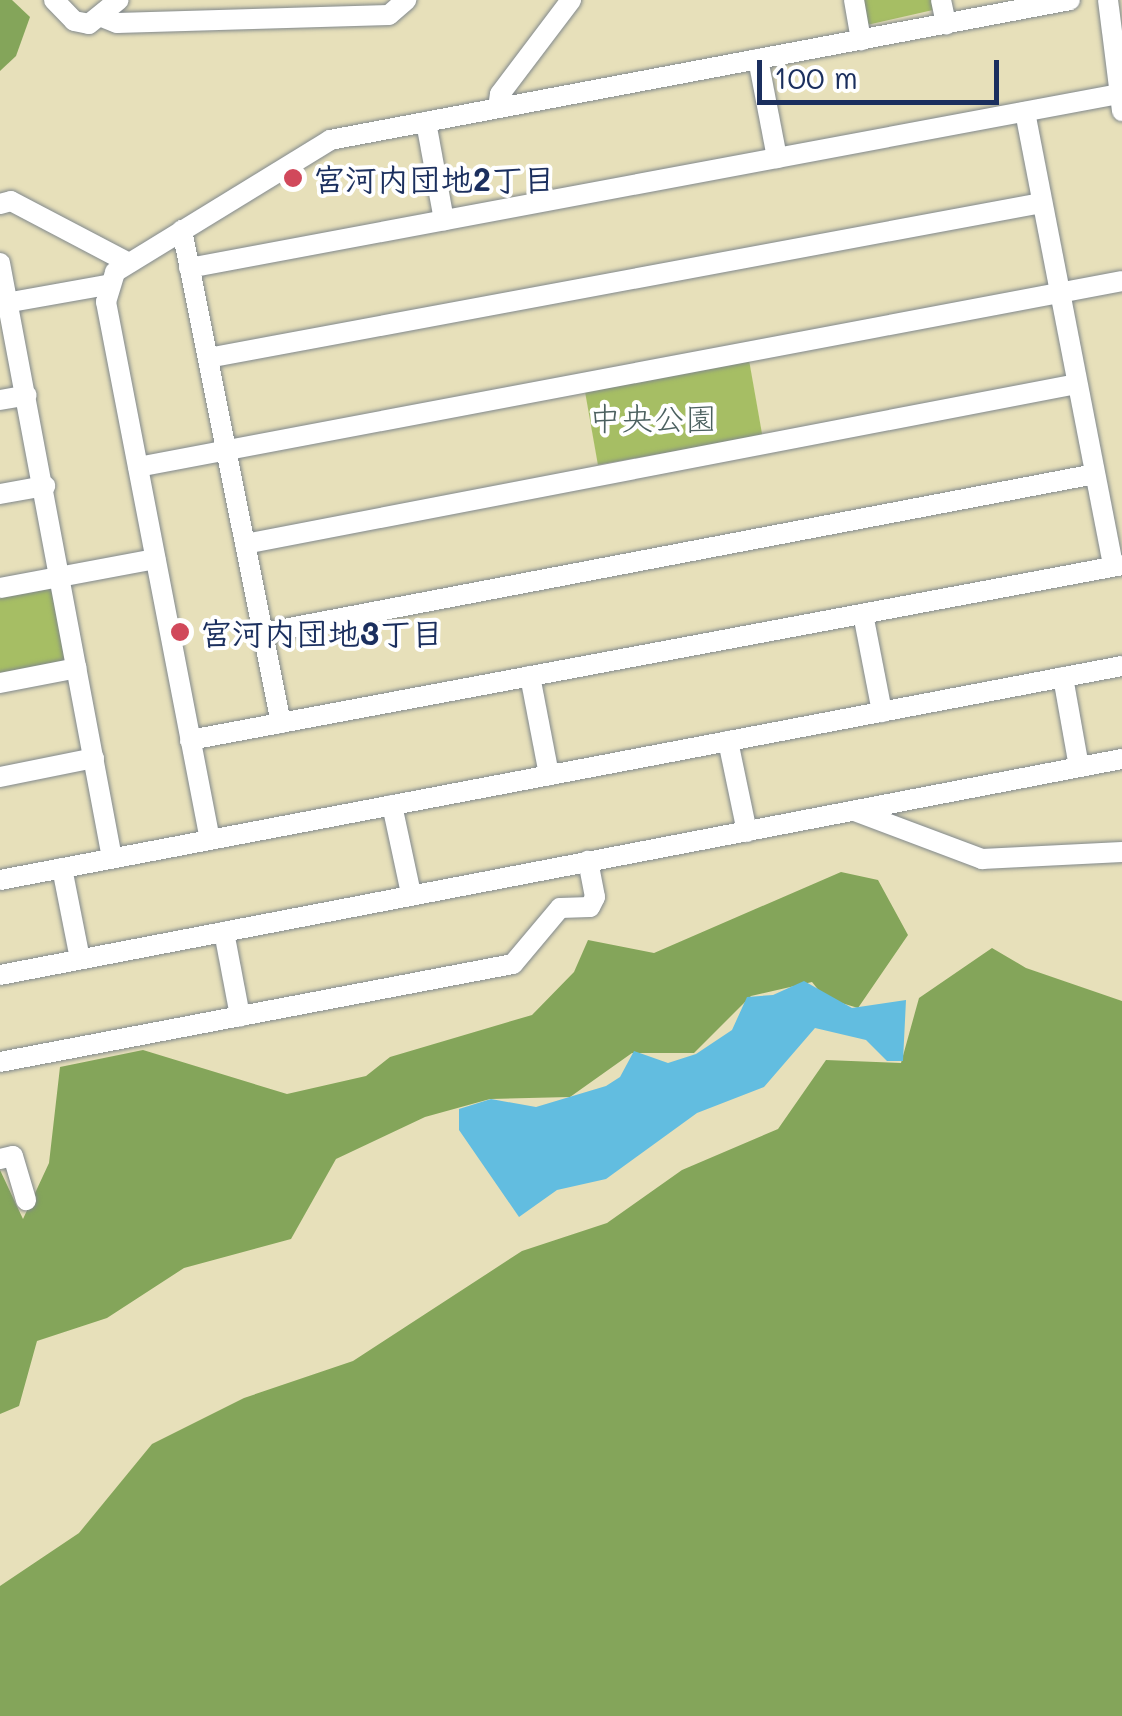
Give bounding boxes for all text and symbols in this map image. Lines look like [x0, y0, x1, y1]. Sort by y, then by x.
scale bar [762, 40, 1004, 102]
text: 100 m [774, 57, 858, 97]
place label: 宮河内団地2丁目 [313, 159, 555, 197]
marker: 宮河内団地2丁目 [282, 167, 304, 189]
park label: 中央公園 [589, 398, 717, 436]
place label: 宮河内団地3丁目 [200, 613, 443, 651]
marker: 宮河内団地3丁目 [169, 621, 191, 643]

